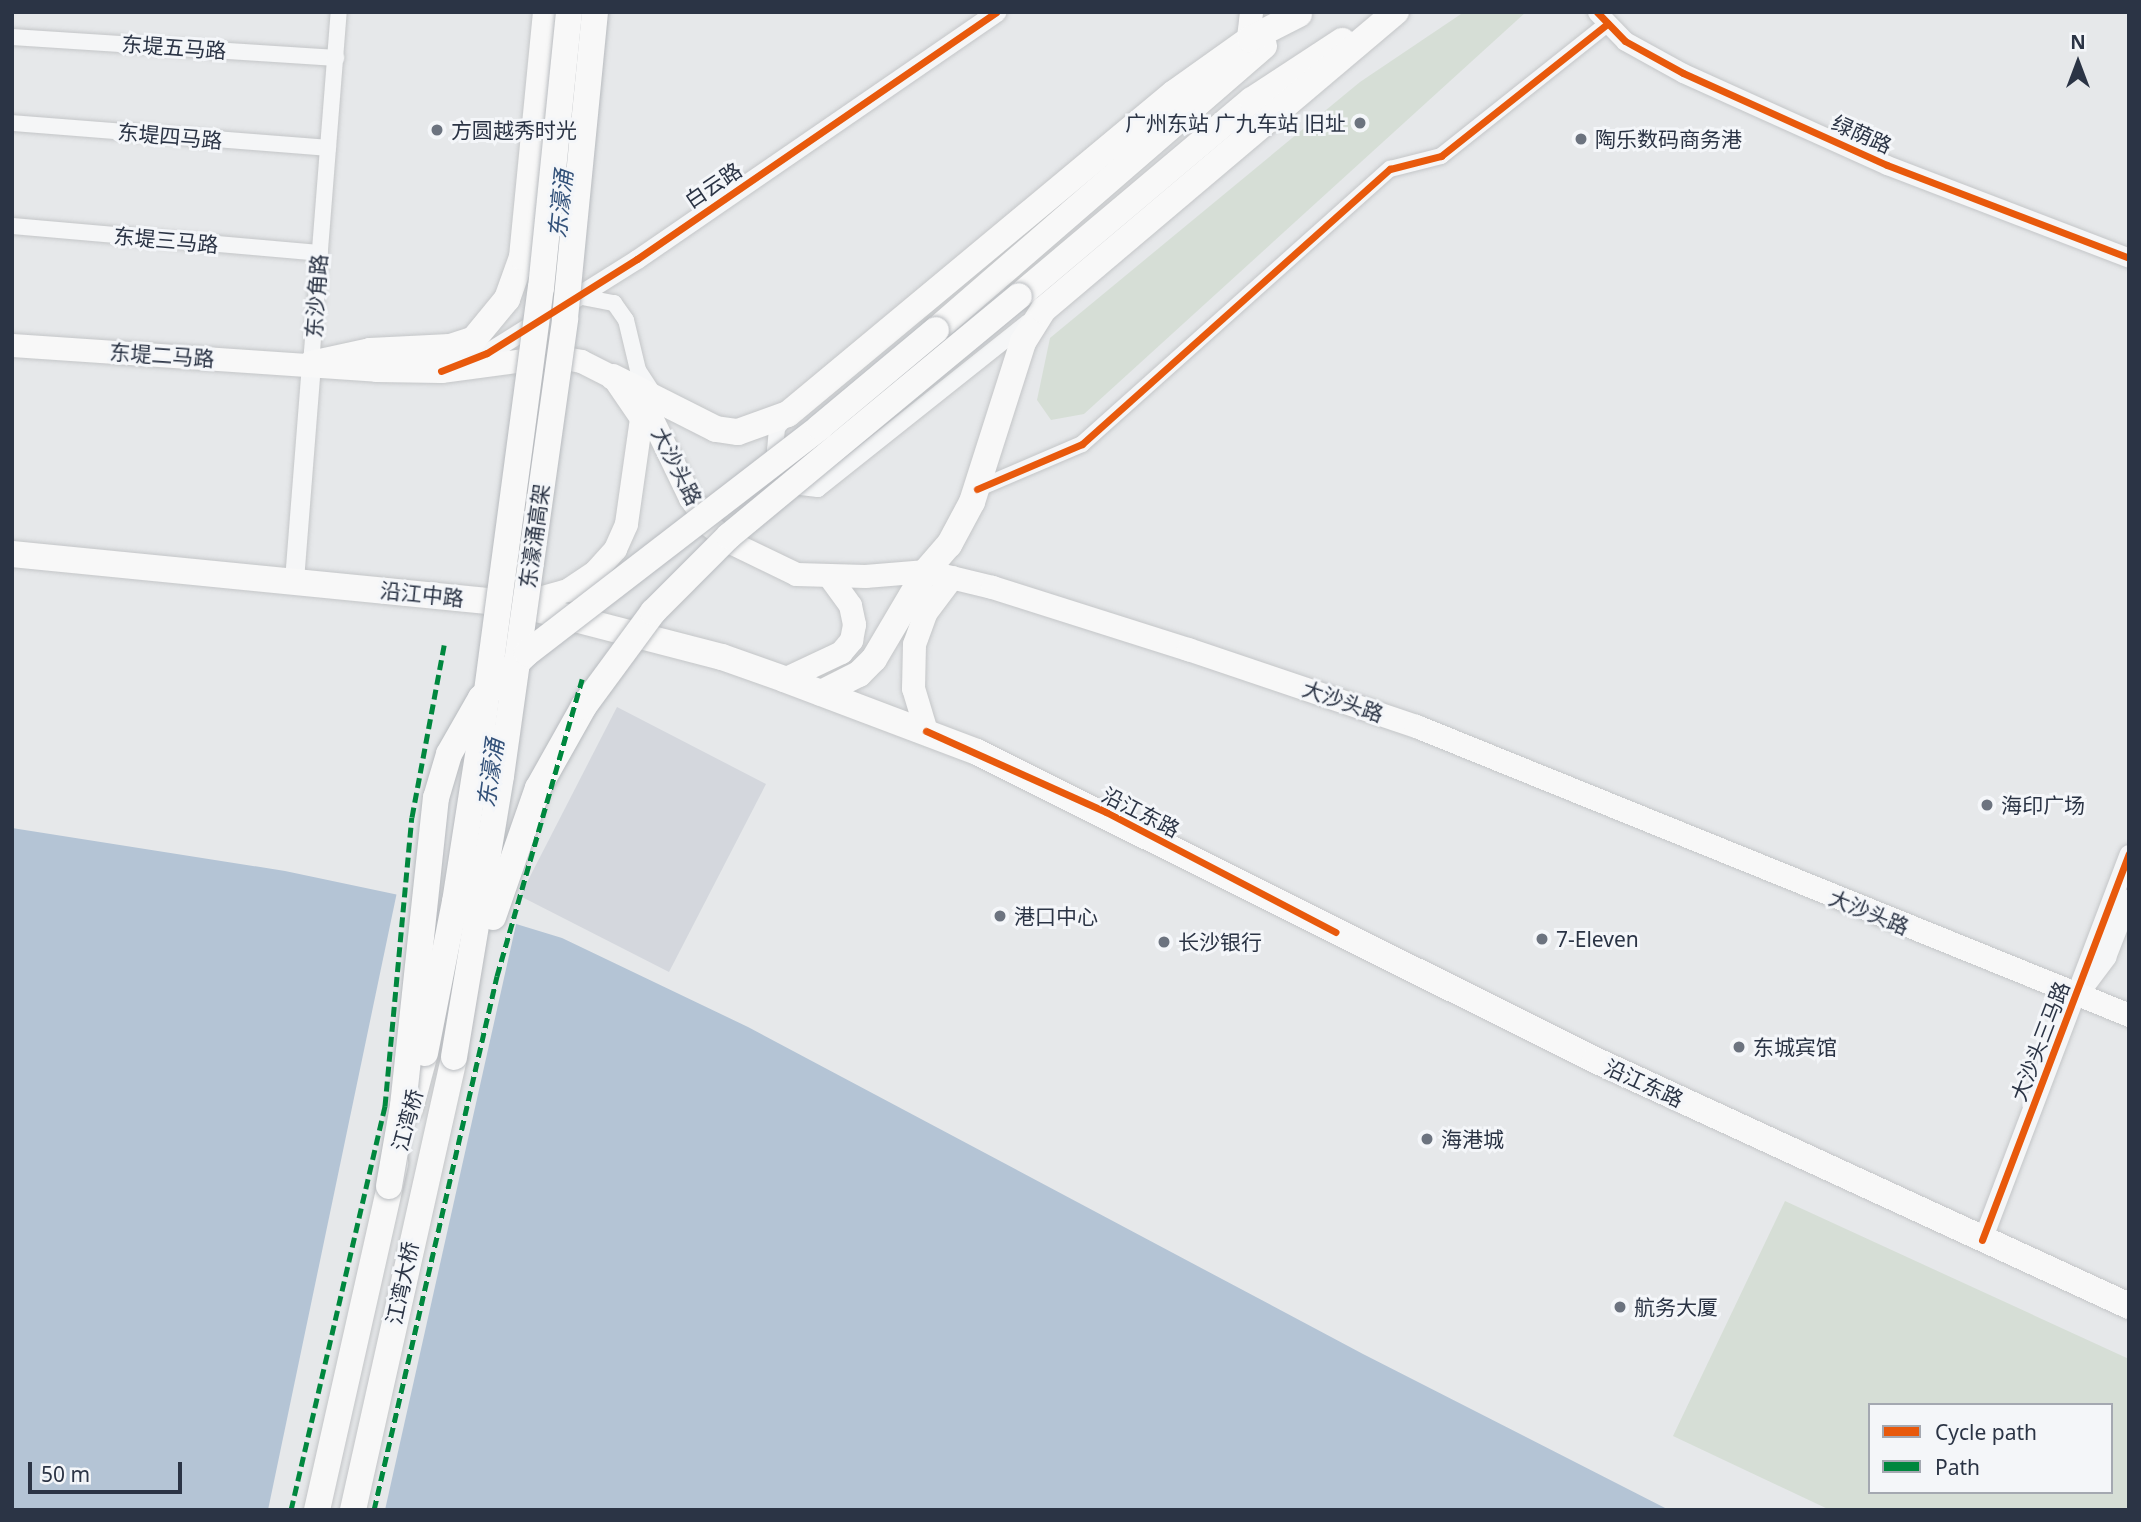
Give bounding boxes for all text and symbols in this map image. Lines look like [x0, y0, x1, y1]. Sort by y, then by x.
north arrow [2043, 28, 2113, 98]
text: N [2070, 29, 2086, 55]
street label: 东堤五马路 [121, 31, 227, 63]
place label: 广州东站 广九车站 旧址 [1125, 110, 1346, 136]
street label: 绿荫路 [1828, 110, 1896, 158]
marker: 广州东站 广九车站 旧址 [1352, 115, 1368, 131]
place label: 方圆越秀时光 [451, 117, 577, 143]
street label: 东堤四马路 [117, 119, 223, 153]
marker: 方圆越秀时光 [429, 122, 445, 138]
place label: 陶乐数码商务港 [1595, 126, 1742, 152]
marker: 陶乐数码商务港 [1573, 131, 1589, 147]
street label: 白云路 [680, 157, 746, 213]
water label: 东濠涌 [543, 168, 577, 240]
street label: 东堤三马路 [113, 223, 219, 257]
street label: 东沙角路 [301, 253, 331, 339]
street label: 东堤二马路 [109, 339, 215, 371]
street label: 大沙头路 [647, 423, 707, 509]
street label: 东濠涌高架 [514, 482, 554, 590]
street label: 沿江中路 [379, 577, 465, 611]
street label: 大沙头路 [1299, 675, 1387, 727]
water label: 东濠涌 [472, 737, 508, 809]
street label: 沿江东路 [1098, 782, 1184, 842]
place label: 海印广场 [2001, 792, 2085, 818]
marker: 海印广场 [1979, 797, 1995, 813]
street label: 大沙头路 [1825, 885, 1913, 939]
place label: 港口中心 [1014, 903, 1098, 929]
marker: 港口中心 [992, 908, 1008, 924]
place label: 7-Eleven [1556, 926, 1639, 952]
place label: 长沙银行 [1178, 929, 1262, 955]
marker: 7-Eleven [1534, 931, 1550, 947]
marker: 长沙银行 [1156, 934, 1172, 950]
street label: 大沙头三马路 [2006, 978, 2074, 1104]
place label: 东城宾馆 [1753, 1034, 1837, 1060]
marker: 东城宾馆 [1731, 1039, 1747, 1055]
street label: 沿江东路 [1601, 1054, 1687, 1112]
street label: 江湾桥 [387, 1086, 427, 1154]
place label: 海港城 [1441, 1126, 1504, 1152]
marker: 海港城 [1419, 1131, 1435, 1147]
street label: 江湾大桥 [381, 1239, 423, 1327]
place label: 航务大厦 [1634, 1294, 1718, 1320]
marker: 航务大厦 [1612, 1299, 1628, 1315]
legend [1868, 1403, 2113, 1494]
text: Cycle path [1935, 1418, 2037, 1446]
scale bar [32, 1448, 186, 1492]
text: Path [1935, 1453, 1980, 1481]
text: 50 m [41, 1460, 90, 1488]

